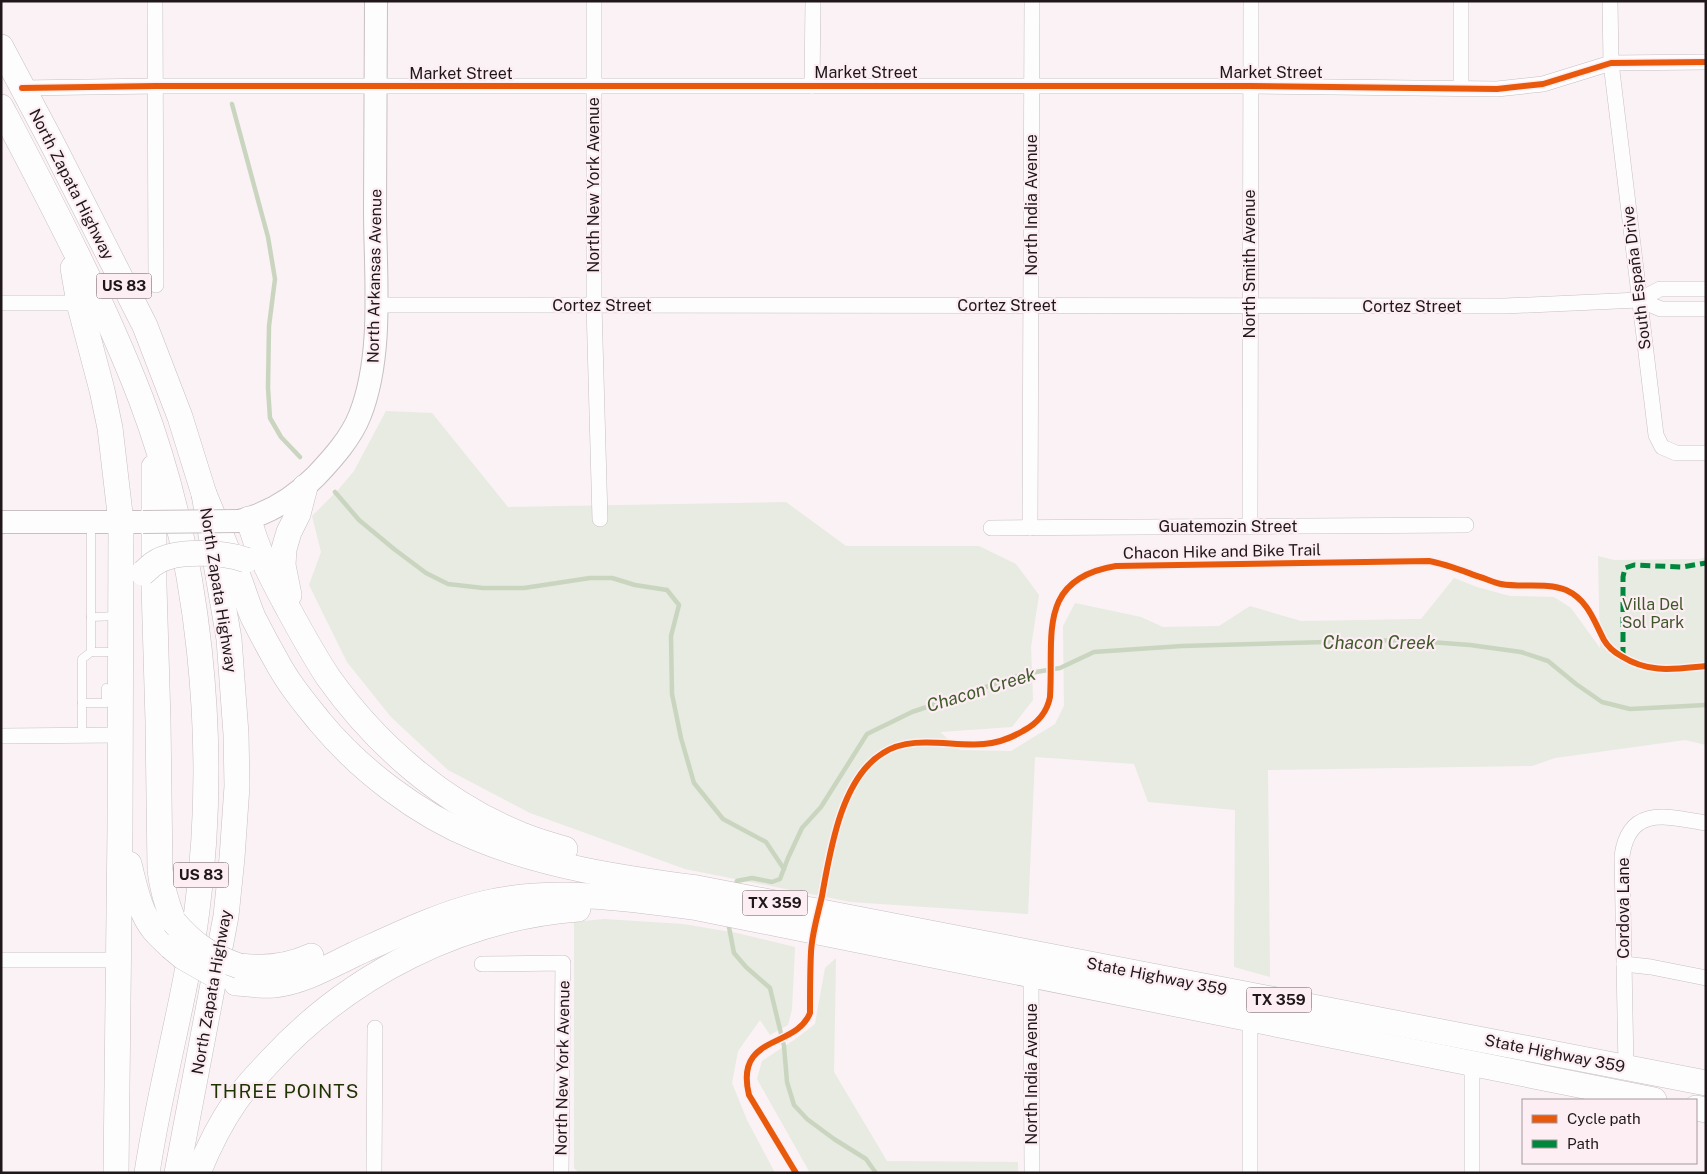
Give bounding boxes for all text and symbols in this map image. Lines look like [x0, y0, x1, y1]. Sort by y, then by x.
street label: Market Street [814, 63, 918, 82]
street label: Market Street [1219, 63, 1323, 82]
street label: Market Street [409, 64, 513, 83]
street label: North New York Avenue [584, 97, 603, 273]
street label: North Zapata Highway [25, 106, 118, 263]
street label: North India Avenue [1022, 134, 1041, 276]
street label: North Arkansas Avenue [363, 189, 386, 363]
street label: North Smith Avenue [1240, 189, 1259, 339]
street label: South España Drive [1618, 205, 1655, 351]
road number: US 83 [96, 274, 152, 298]
street label: Cortez Street [552, 296, 652, 315]
street label: Cortez Street [957, 296, 1057, 315]
street label: Cortez Street [1362, 297, 1462, 316]
street label: North Zapata Highway [196, 506, 241, 674]
street label: Guatemozin Street [1159, 517, 1297, 536]
street label: Chacon Hike and Bike Trail [1123, 540, 1321, 563]
park label: Villa Del Sol Park [1622, 595, 1684, 632]
water label: Chacon Creek [1322, 632, 1436, 653]
water label: Chacon Creek [924, 663, 1038, 716]
street label: Cordova Lane [1614, 857, 1633, 959]
road number: US 83 [174, 862, 228, 888]
road number: TX 359 [742, 890, 808, 916]
street label: North Zapata Highway [188, 908, 235, 1076]
street label: State Highway 359 [1085, 954, 1229, 999]
street label: North New York Avenue [551, 980, 574, 1156]
road number: TX 359 [1246, 988, 1312, 1012]
street label: North India Avenue [1022, 1003, 1041, 1145]
street label: State Highway 359 [1483, 1031, 1627, 1076]
district label: THREE POINTS [211, 1080, 359, 1102]
legend [1522, 1099, 1697, 1164]
text: Cycle path [1567, 1110, 1641, 1127]
text: Path [1567, 1135, 1599, 1152]

